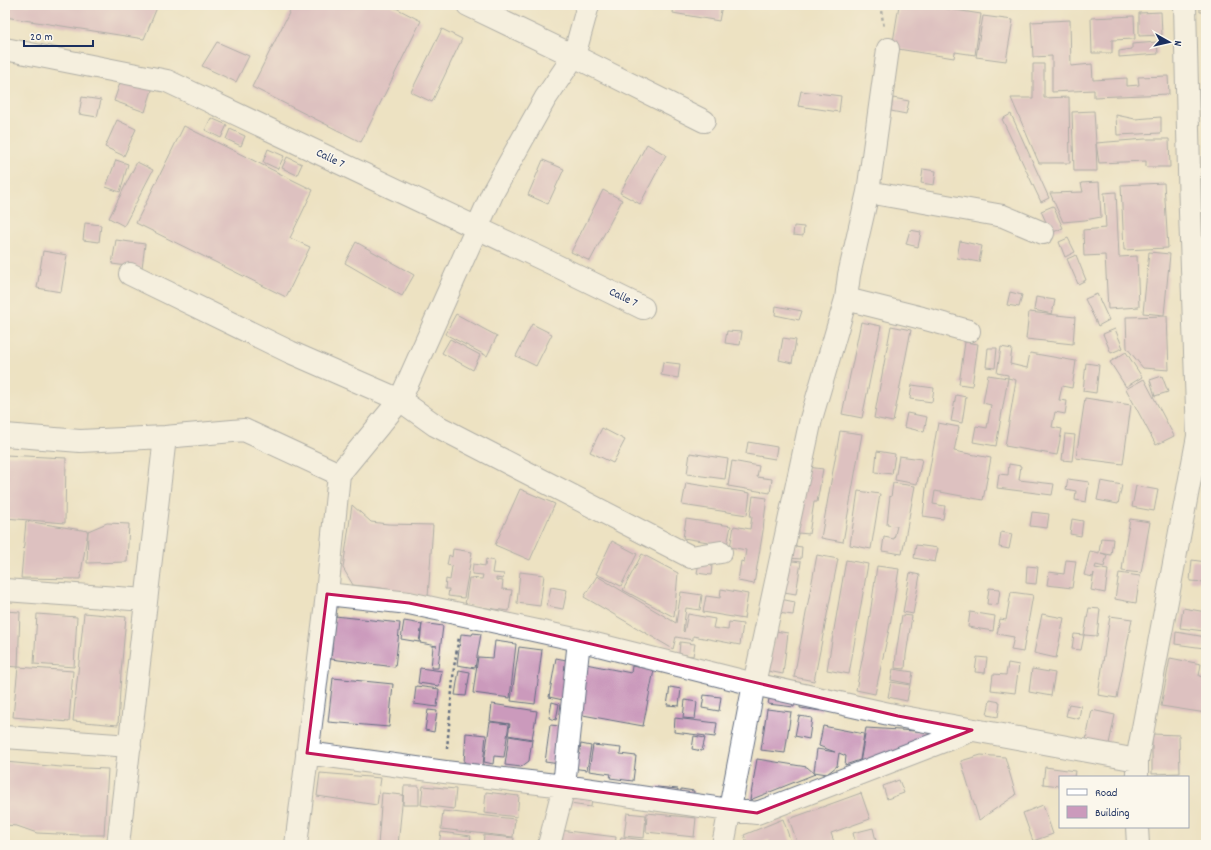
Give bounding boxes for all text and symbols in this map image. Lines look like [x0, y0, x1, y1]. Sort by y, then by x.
scale bar [24, 22, 93, 48]
north arrow [1149, 22, 1189, 62]
text: 20 m [30, 29, 53, 46]
text: N [1169, 39, 1185, 47]
street label: Calle 7 [313, 145, 348, 173]
street label: Calle 7 [606, 284, 641, 312]
legend [1059, 776, 1189, 828]
text: Road [1095, 785, 1117, 802]
text: Building [1095, 805, 1130, 822]

